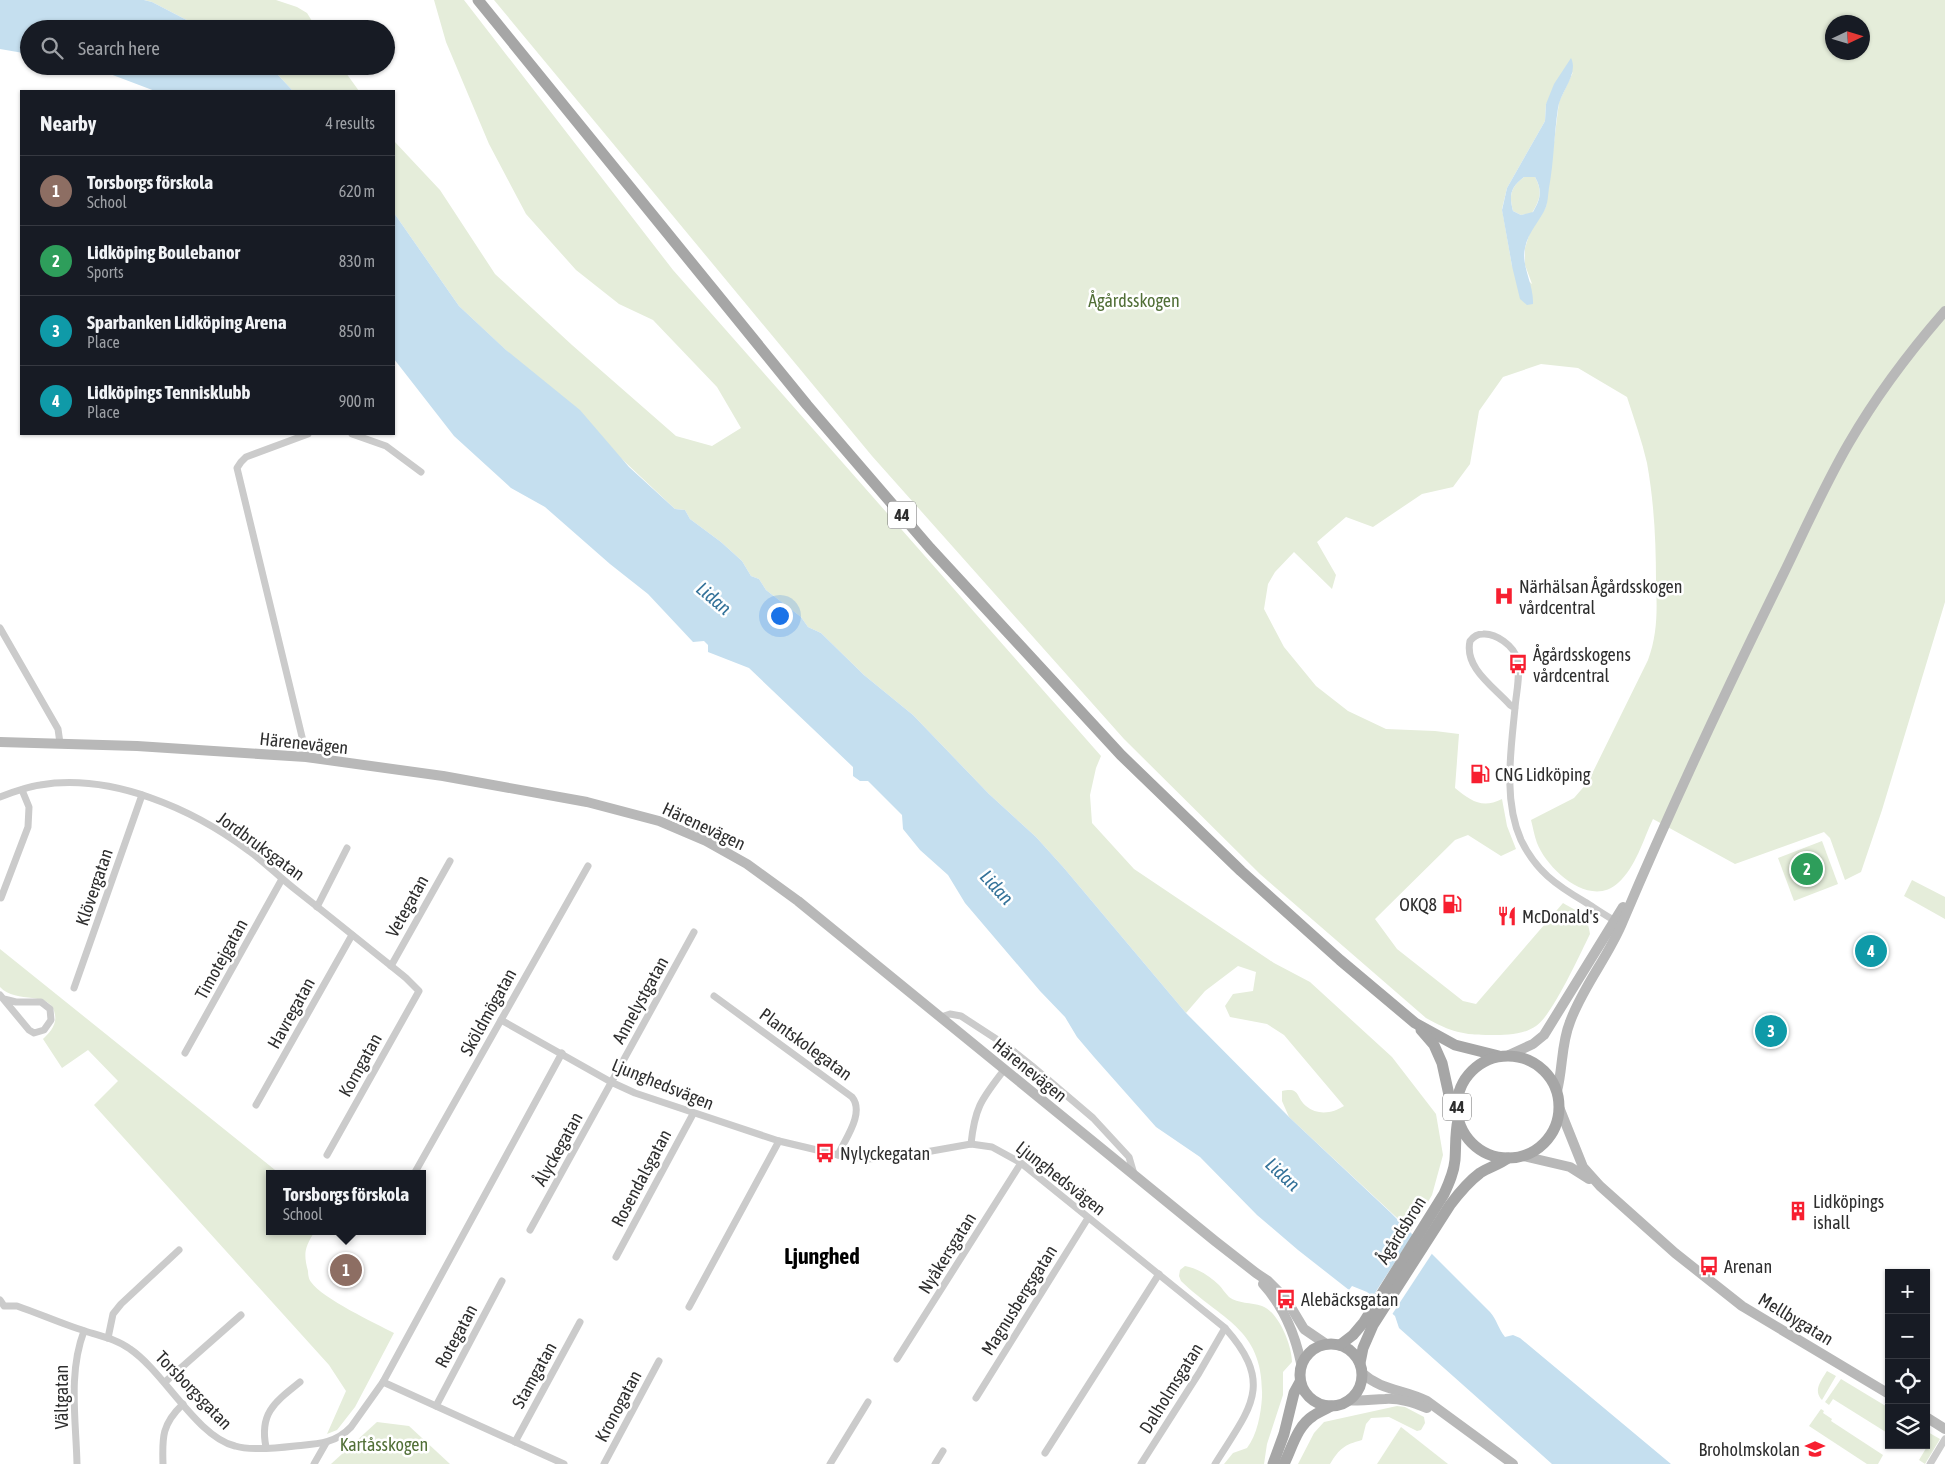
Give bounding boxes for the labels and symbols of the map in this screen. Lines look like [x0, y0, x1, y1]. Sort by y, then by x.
north arrow [1825, 15, 1870, 60]
park label: Ågårdsskogen [1088, 290, 1180, 311]
road number: 44 [888, 502, 916, 528]
place label: Närhälsan Ågårdsskogen vårdcentral [1519, 576, 1683, 618]
water label: Lidan [692, 577, 736, 619]
hospital icon: Närhälsan Ågårdsskogen vårdcentral [1493, 585, 1515, 607]
your location [767, 603, 793, 629]
place label: Ågårdsskogens vårdcentral [1533, 644, 1631, 686]
bus stop icon: Ågårdsskogens vårdcentral [1507, 653, 1529, 675]
street label: Härenevägen [259, 728, 349, 758]
fuel station icon: CNG Lidköping [1469, 763, 1491, 785]
place label: CNG Lidköping [1495, 764, 1591, 785]
street label: Härenevägen [659, 798, 749, 854]
street label: Jordbruksgatan [213, 807, 309, 885]
street label: Klövergatan [71, 846, 117, 928]
pin: 2 [1791, 850, 1823, 888]
water label: Lidan [976, 865, 1018, 909]
street label: Vetegatan [381, 871, 433, 941]
fuel station icon: OKQ8 [1441, 893, 1463, 915]
place label: OKQ8 [1399, 894, 1437, 915]
restaurant icon: McDonald's [1496, 905, 1518, 927]
place label: McDonald's [1522, 906, 1599, 927]
street label: Timotejgatan [190, 915, 252, 1003]
pin: 4 [1855, 932, 1887, 970]
street label: Annelystgatan [608, 953, 672, 1047]
street label: Sköldmögatan [456, 965, 520, 1059]
street label: Havregatan [263, 974, 319, 1052]
street label: Plantskolegatan [756, 1003, 856, 1085]
pin: 3 [1755, 1012, 1787, 1050]
street label: Korngatan [334, 1030, 386, 1100]
street label: Härenevägen [989, 1034, 1071, 1106]
street label: Ljunghedsvägen [609, 1054, 717, 1114]
road number: 44 [1443, 1094, 1471, 1120]
street label: Ålyckegatan [529, 1108, 587, 1190]
street label: Rosendalsgatan [607, 1126, 675, 1230]
street label: Ljunghedsvägen [1012, 1137, 1110, 1219]
bus stop icon: Nylyckegatan [814, 1142, 836, 1164]
place label: Nylyckegatan [840, 1143, 930, 1164]
water label: Lidan [1261, 1153, 1305, 1195]
place label: Lidköpings ishall [1813, 1191, 1884, 1233]
street label: Ågårdsbron [1372, 1192, 1430, 1268]
building icon: Lidköpings ishall [1787, 1200, 1809, 1222]
street label: Nyåkersgatan [914, 1209, 980, 1297]
street label: Magnusbergsgatan [977, 1241, 1061, 1359]
district label: Ljunghed [784, 1243, 860, 1269]
pin: 1 [330, 1251, 362, 1289]
bus stop icon: Arenan [1698, 1255, 1720, 1277]
place label: Arenan [1724, 1256, 1772, 1277]
bus stop icon: Alebäcksgatan [1275, 1288, 1297, 1310]
street label: Mellbygatan [1755, 1288, 1837, 1350]
place label: Alebäcksgatan [1301, 1289, 1398, 1310]
street label: Rotegatan [431, 1301, 481, 1371]
street label: Stamgatan [507, 1338, 561, 1412]
street label: Dalholmsgatan [1135, 1339, 1207, 1437]
street label: Torsborgsgatan [151, 1346, 237, 1434]
street label: Vältgatan [51, 1365, 72, 1429]
street label: Kronogatan [590, 1367, 646, 1445]
park label: Kartåsskogen [340, 1434, 428, 1455]
school or university icon: Broholmskolan [1804, 1438, 1826, 1460]
place label: Broholmskolan [1699, 1439, 1800, 1460]

